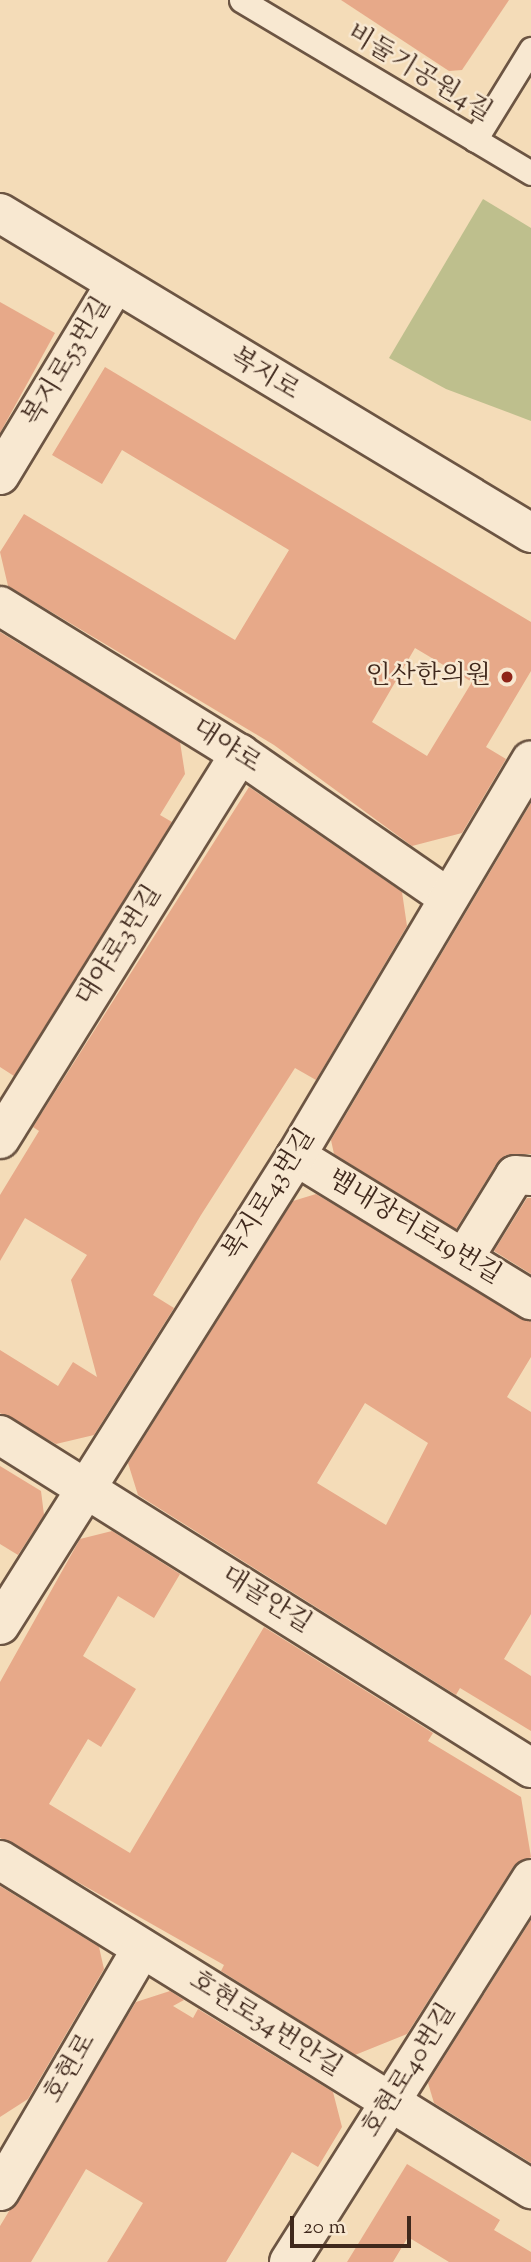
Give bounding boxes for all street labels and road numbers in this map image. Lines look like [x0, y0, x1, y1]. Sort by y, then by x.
street label: 비둘기공원4길 [341, 18, 497, 130]
street label: 복지로53번길 [17, 292, 119, 432]
street label: 복지로 [224, 342, 304, 408]
street label: 대야로 [186, 713, 266, 781]
street label: 대야로3번길 [71, 880, 169, 1012]
street label: 복지로43번길 [217, 1123, 323, 1267]
street label: 뱀내장터로19번길 [322, 1164, 506, 1292]
street label: 대골안길 [215, 1561, 317, 1641]
street label: 호현로34번안길 [183, 1966, 347, 2084]
street label: 호현로40번길 [356, 1998, 464, 2144]
street label: 호현로 [39, 2029, 103, 2109]

